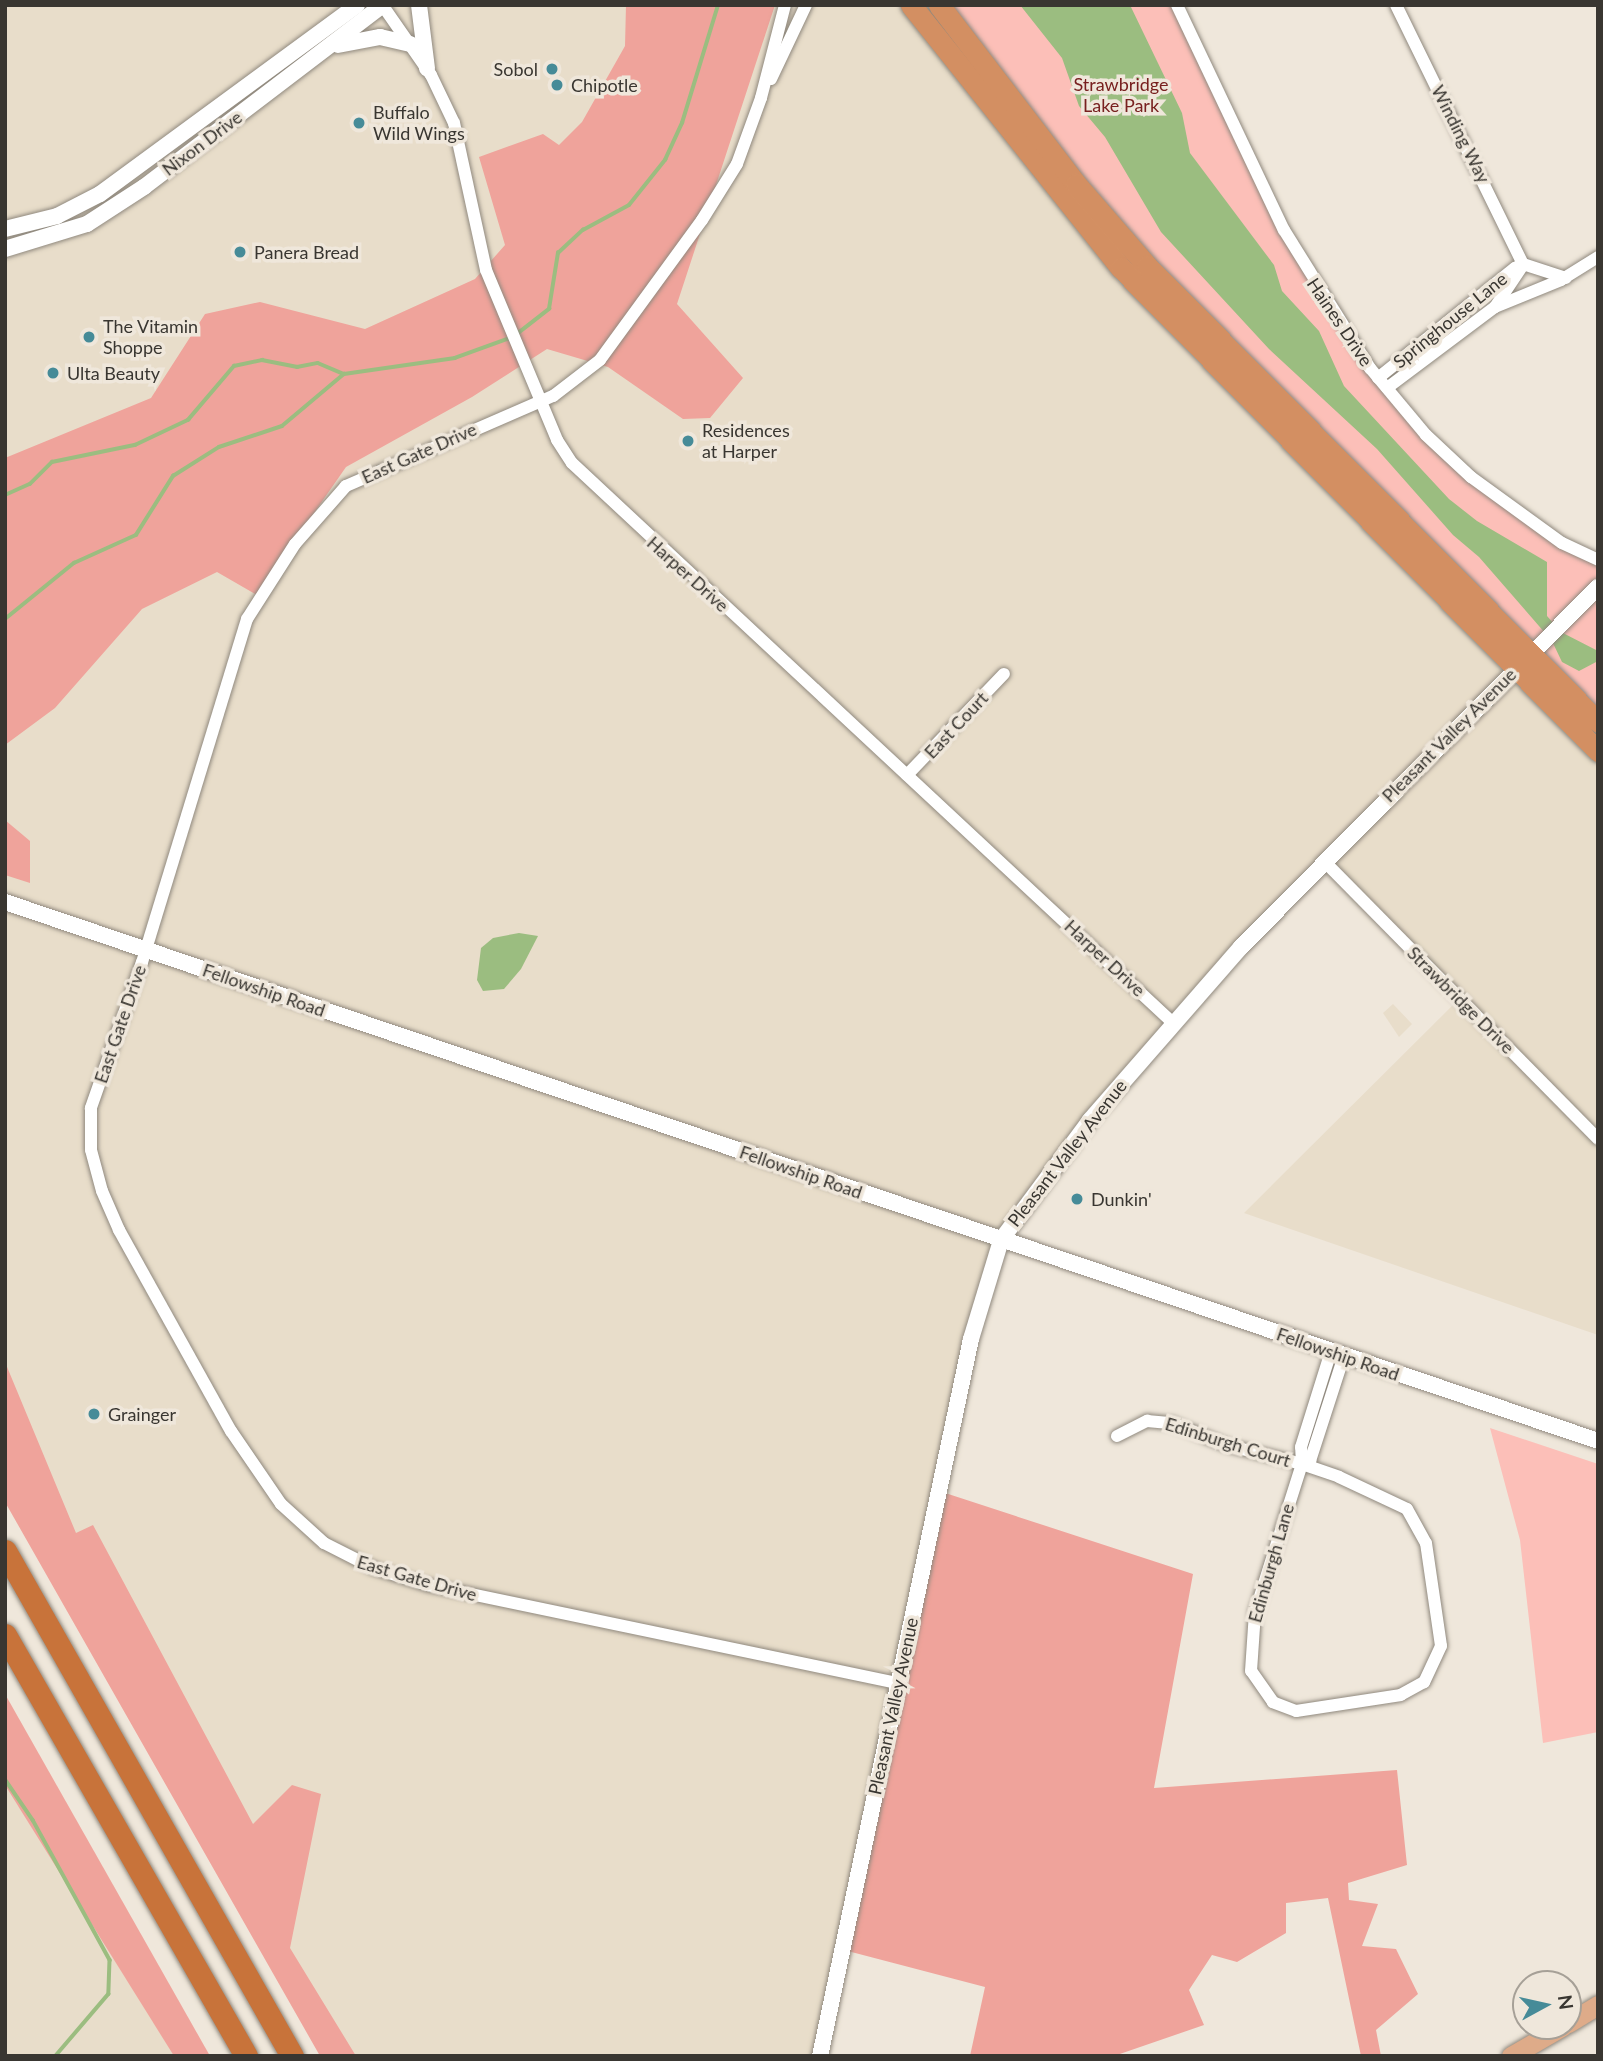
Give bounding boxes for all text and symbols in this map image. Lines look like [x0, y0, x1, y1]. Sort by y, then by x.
place label: Sobol [494, 58, 538, 80]
marker: Sobol [544, 61, 560, 77]
place label: Chipotle [571, 74, 638, 96]
park label: Strawbridge Lake Park [1073, 74, 1169, 116]
marker: Chipotle [549, 77, 565, 93]
street label: Winding Way [1427, 81, 1495, 187]
place label: Buffalo Wild Wings [373, 102, 465, 144]
street label: Nixon Drive [158, 106, 246, 180]
marker: Buffalo Wild Wings [351, 115, 367, 131]
place label: Panera Bread [254, 241, 359, 263]
marker: Panera Bread [232, 244, 248, 260]
street label: Springhouse Lane [1389, 268, 1511, 372]
street label: Haines Drive [1303, 274, 1377, 370]
place label: The Vitamin Shoppe [103, 316, 199, 358]
marker: The Vitamin Shoppe [81, 329, 97, 345]
place label: Ulta Beauty [67, 362, 160, 384]
marker: Ulta Beauty [45, 365, 61, 381]
street label: East Gate Drive [358, 418, 480, 488]
place label: Residences at Harper [702, 420, 790, 462]
marker: Residences at Harper [680, 433, 696, 449]
street label: Harper Drive [643, 532, 733, 616]
street label: Pleasant Valley Avenue [1377, 663, 1521, 807]
street label: East Court [920, 687, 992, 763]
street label: Harper Drive [1060, 915, 1150, 1001]
street label: Strawbridge Drive [1403, 942, 1519, 1058]
street label: Fellowship Road [200, 959, 328, 1021]
street label: East Gate Drive [90, 962, 150, 1086]
street label: Pleasant Valley Avenue [1002, 1075, 1132, 1231]
street label: Fellowship Road [737, 1141, 865, 1203]
place label: Dunkin' [1091, 1188, 1152, 1210]
marker: Dunkin' [1069, 1191, 1085, 1207]
street label: Fellowship Road [1274, 1323, 1402, 1385]
place label: Grainger [108, 1403, 176, 1425]
marker: Grainger [86, 1406, 102, 1422]
street label: Edinburgh Court [1163, 1413, 1293, 1471]
street label: Edinburgh Lane [1244, 1501, 1298, 1625]
street label: East Gate Drive [355, 1551, 479, 1605]
street label: Pleasant Valley Avenue [863, 1615, 923, 1797]
north arrow [1512, 1970, 1582, 2040]
text: N [1554, 1993, 1579, 2011]

